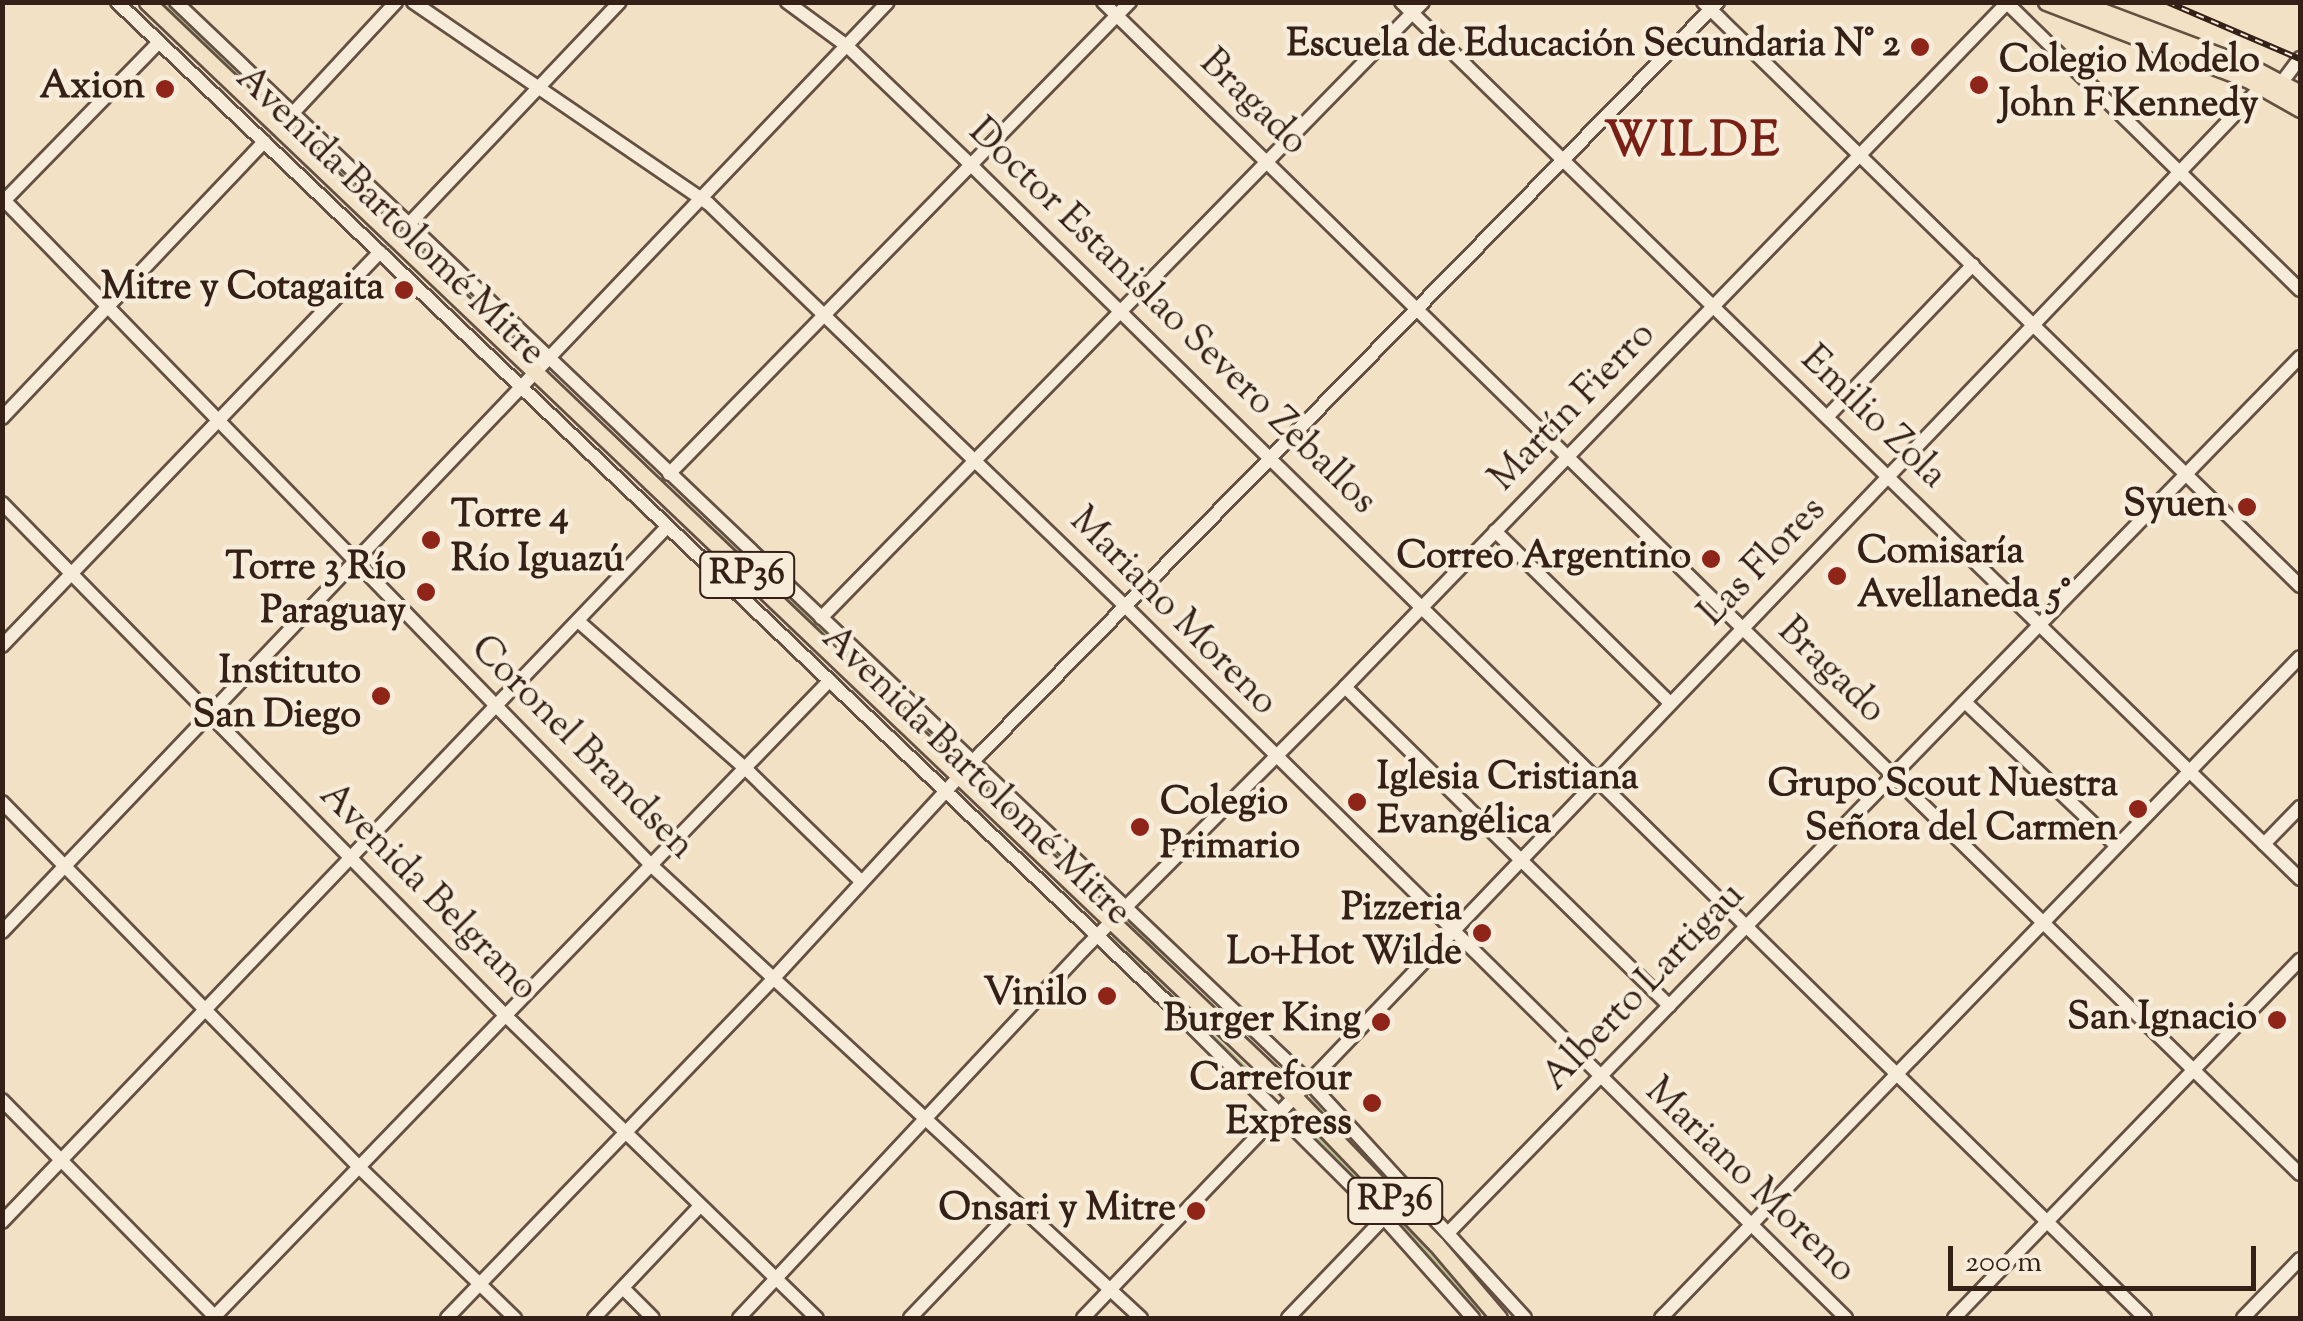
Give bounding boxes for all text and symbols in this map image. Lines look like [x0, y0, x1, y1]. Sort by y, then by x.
place label: Escuela de Educación Secundaria N° 2 [1287, 24, 1900, 70]
marker: Escuela de Educación Secundaria N° 2 [1909, 36, 1931, 58]
place label: Colegio Modelo John F Kennedy [1999, 40, 2260, 130]
street label: Bragado [1188, 42, 1316, 166]
street label: Avenida Bartolomé Mitre [225, 57, 553, 377]
place label: Axion [39, 66, 145, 112]
marker: Colegio Modelo John F Kennedy [1968, 74, 1990, 96]
marker: Axion [154, 78, 176, 100]
street label: Doctor Estanislao Severo Zeballos [957, 111, 1385, 525]
district label: WILDE [1604, 115, 1782, 173]
place label: Mitre y Cotagaita [101, 267, 384, 313]
marker: Mitre y Cotagaita [393, 279, 415, 301]
street label: Martín Fierro [1482, 314, 1666, 502]
street label: Emilio Zola [1789, 338, 1955, 500]
place label: Syuen [2123, 484, 2227, 530]
street label: Las Flores [1691, 489, 1837, 637]
place label: Torre 4 Río Iguazú [451, 495, 624, 584]
marker: Syuen [2236, 496, 2258, 518]
street label: Mariano Moreno [1059, 500, 1285, 726]
marker: Torre 4 Río Iguazú [420, 529, 442, 551]
place label: Comisaría Avellaneda 5° [1857, 531, 2071, 620]
place label: Correo Argentino [1396, 536, 1691, 582]
road number: RP36 [697, 545, 797, 605]
place label: Torre 3 Río Paraguay [225, 547, 406, 636]
marker: Correo Argentino [1700, 548, 1722, 570]
marker: Comisaría Avellaneda 5° [1826, 565, 1848, 587]
marker: Torre 3 Río Paraguay [415, 581, 437, 603]
street label: Bragado [1766, 610, 1894, 734]
street label: Avenida Bartolomé Mitre [811, 617, 1139, 937]
street label: Coronel Brandsen [460, 628, 702, 870]
place label: Instituto San Diego [193, 651, 361, 741]
marker: Instituto San Diego [370, 685, 392, 707]
place label: Iglesia Cristiana Evangélica [1377, 757, 1639, 846]
place label: Grupo Scout Nuestra Señora del Carmen [1768, 764, 2118, 854]
street label: Avenida Belgrano [308, 774, 546, 1012]
place label: Colegio Primario [1160, 782, 1300, 872]
marker: Iglesia Cristiana Evangélica [1346, 791, 1368, 813]
marker: Grupo Scout Nuestra Señora del Carmen [2127, 798, 2149, 820]
marker: Colegio Primario [1129, 816, 1151, 838]
street label: Alberto Lartigau [1534, 875, 1756, 1101]
place label: Pizzeria Lo+Hot Wilde [1227, 888, 1462, 978]
marker: Pizzeria Lo+Hot Wilde [1471, 922, 1493, 944]
place label: Vinilo [984, 973, 1087, 1019]
marker: Vinilo [1096, 985, 1118, 1007]
place label: San Ignacio [2067, 997, 2257, 1043]
place label: Burger King [1164, 999, 1361, 1045]
marker: San Ignacio [2266, 1009, 2288, 1031]
marker: Burger King [1370, 1011, 1392, 1033]
place label: Carrefour Express [1189, 1058, 1352, 1148]
street label: Mariano Moreno [1634, 1070, 1864, 1294]
marker: Carrefour Express [1361, 1092, 1383, 1114]
road number: RP36 [1345, 1171, 1445, 1231]
place label: Onsari y Mitre [939, 1188, 1176, 1234]
marker: Onsari y Mitre [1185, 1200, 1207, 1222]
scale bar [1953, 1226, 2260, 1288]
text: 200 m [1965, 1242, 2042, 1285]

